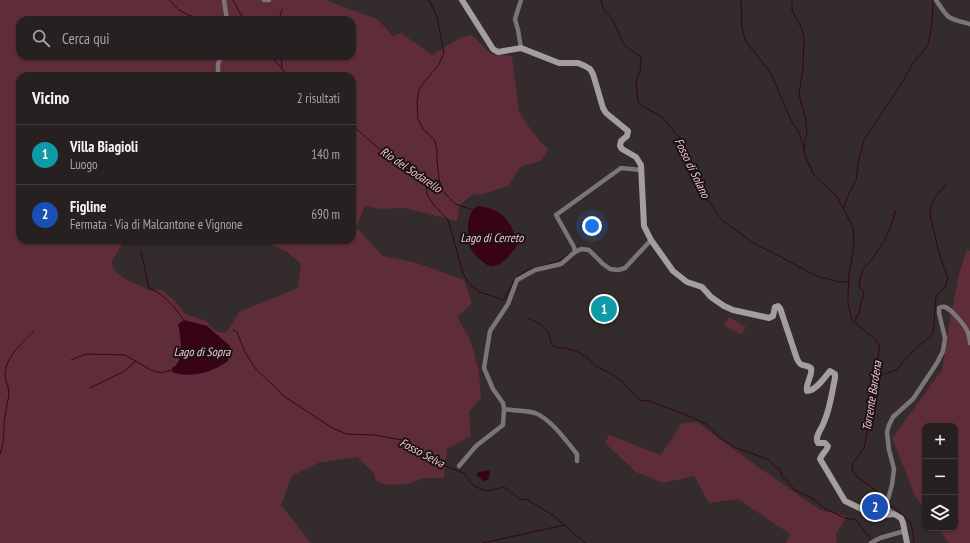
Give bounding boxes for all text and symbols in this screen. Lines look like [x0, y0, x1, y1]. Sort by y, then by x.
search box [16, 16, 356, 60]
icon: search [30, 27, 52, 49]
text: Cerca qui [62, 29, 110, 48]
text: Vicino [32, 87, 69, 109]
text: 2 risultati [297, 90, 340, 107]
water label: Fosso di Solano [672, 135, 714, 201]
text: Villa Biagioli [70, 137, 138, 156]
water label: Rio del Sodarello [378, 144, 446, 196]
text: 1 [42, 146, 48, 163]
text: 140 m [311, 146, 340, 163]
text: Luogo [70, 156, 98, 173]
text: Figline [70, 197, 106, 216]
text: 2 [42, 206, 48, 223]
text: 690 m [311, 206, 340, 223]
text: Fermata · Via di Malcantone e Vignone [70, 216, 242, 233]
your location [582, 216, 602, 236]
water label: Lago di Cerreto [461, 230, 524, 245]
pin: 1 [591, 294, 617, 324]
water label: Lago di Sopra [174, 344, 231, 359]
water label: Torrente Bardena [859, 359, 885, 432]
map controls [922, 423, 958, 531]
button: + [922, 423, 958, 459]
water label: Fosso Selva [397, 435, 448, 471]
button: − [922, 459, 958, 495]
pin: 2 [862, 492, 888, 522]
button: layers [922, 495, 958, 531]

